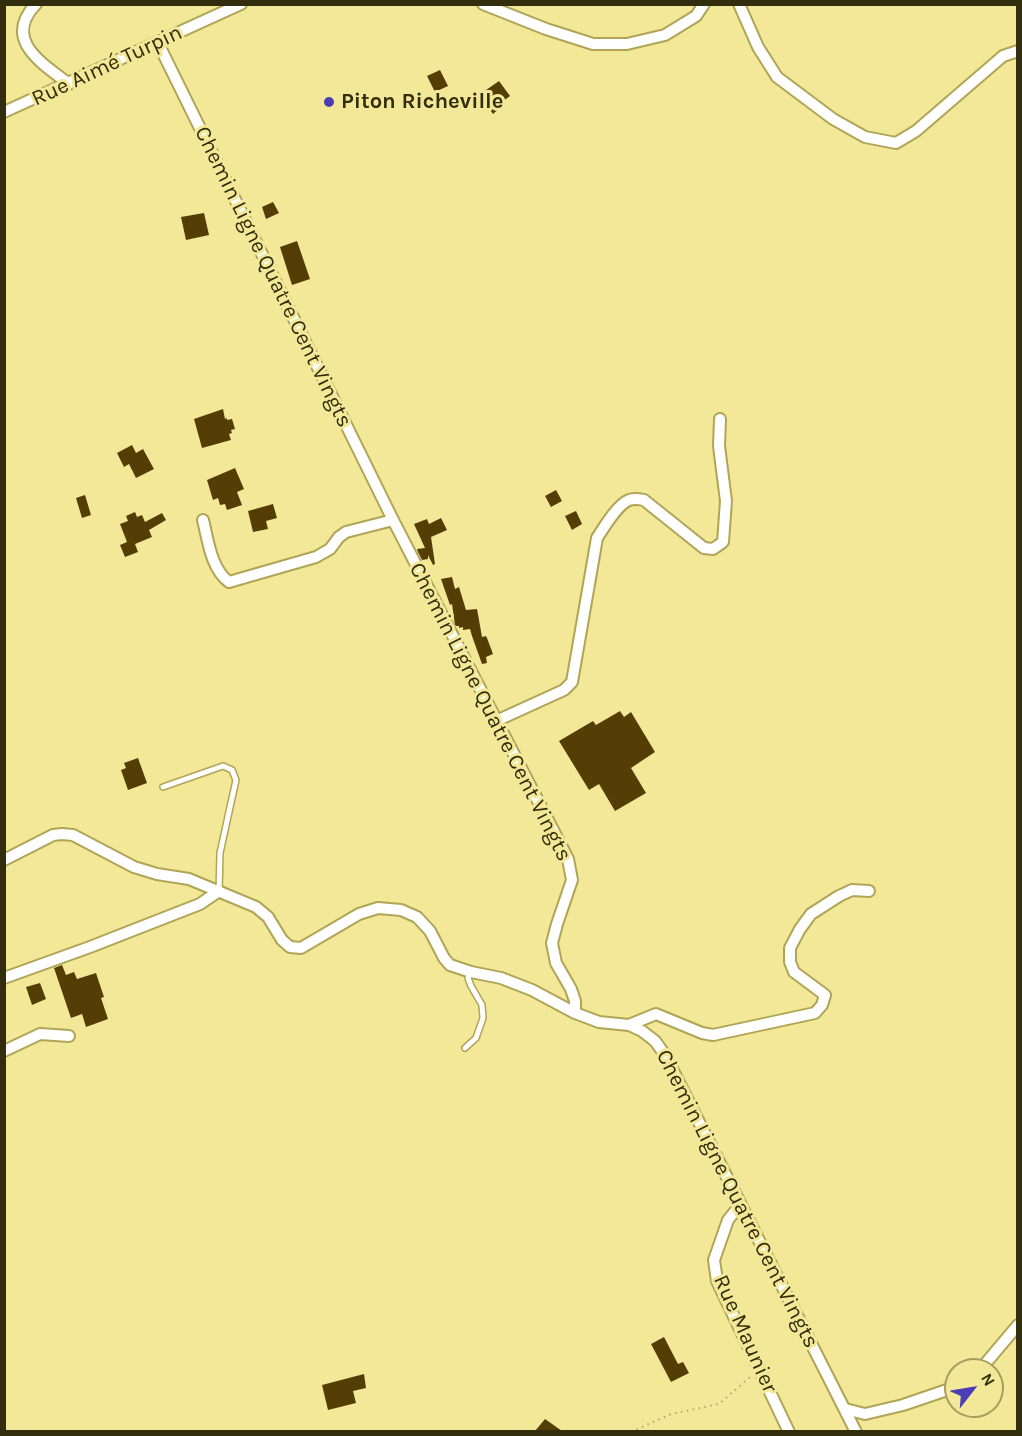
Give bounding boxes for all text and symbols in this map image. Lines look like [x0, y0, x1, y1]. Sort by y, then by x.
street label: Rue Aimé Turpin [28, 20, 186, 112]
place label: Piton Richeville [341, 89, 503, 115]
marker: Piton Richeville [322, 95, 336, 109]
street label: Chemin Ligne Quatre Cent Vingts [189, 122, 357, 432]
street label: Chemin Ligne Quatre Cent Vingts [403, 558, 577, 866]
street label: Chemin Ligne Quatre Cent Vingts [650, 1045, 824, 1353]
street label: Rue Maunier [707, 1271, 783, 1397]
north arrow [944, 1358, 1004, 1418]
text: N [977, 1370, 999, 1389]

